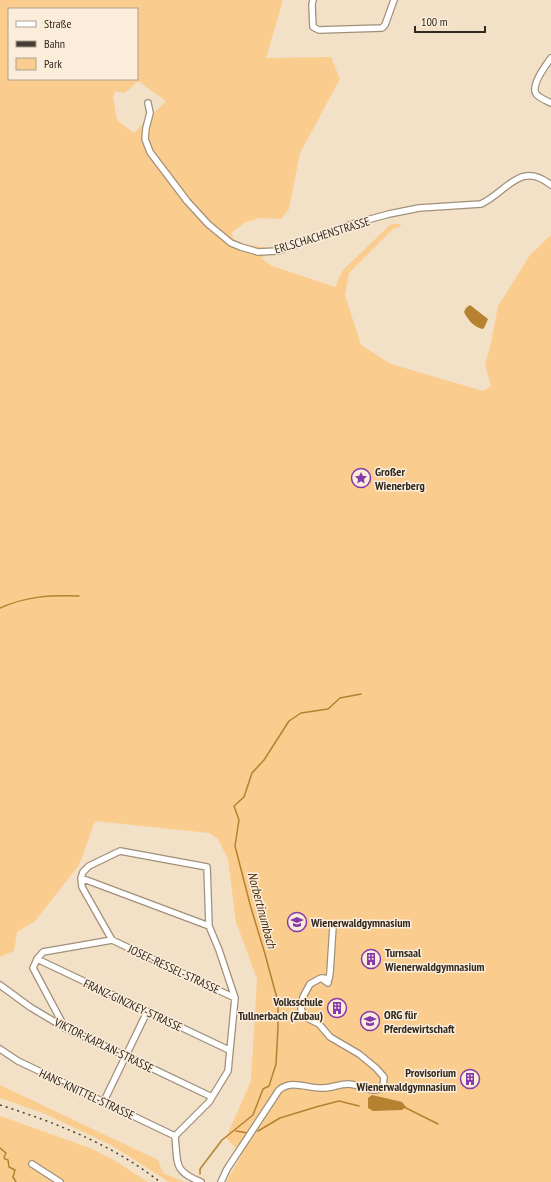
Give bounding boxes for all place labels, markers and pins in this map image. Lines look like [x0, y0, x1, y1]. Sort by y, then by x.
place label: Großer Wienerberg [374, 464, 425, 493]
place icon: Großer Wienerberg [350, 467, 372, 489]
school or university icon: Wienerwaldgymnasium [286, 911, 308, 933]
place label: Wienerwaldgymnasium [310, 915, 411, 930]
place label: Turnsaal Wienerwaldgymnasium [384, 945, 485, 974]
building icon: Turnsaal Wienerwaldgymnasium [360, 948, 382, 970]
place label: Volksschule Tullnerbach (Zubau) [238, 994, 323, 1023]
building icon: Volksschule Tullnerbach (Zubau) [326, 997, 348, 1019]
place label: ORG für Pferdewirtschaft [384, 1007, 455, 1036]
school or university icon: ORG für Pferdewirtschaft [359, 1010, 381, 1032]
place label: Provisorium Wienerwaldgymnasium [356, 1065, 456, 1094]
building icon: Provisorium Wienerwaldgymnasium [459, 1068, 481, 1090]

